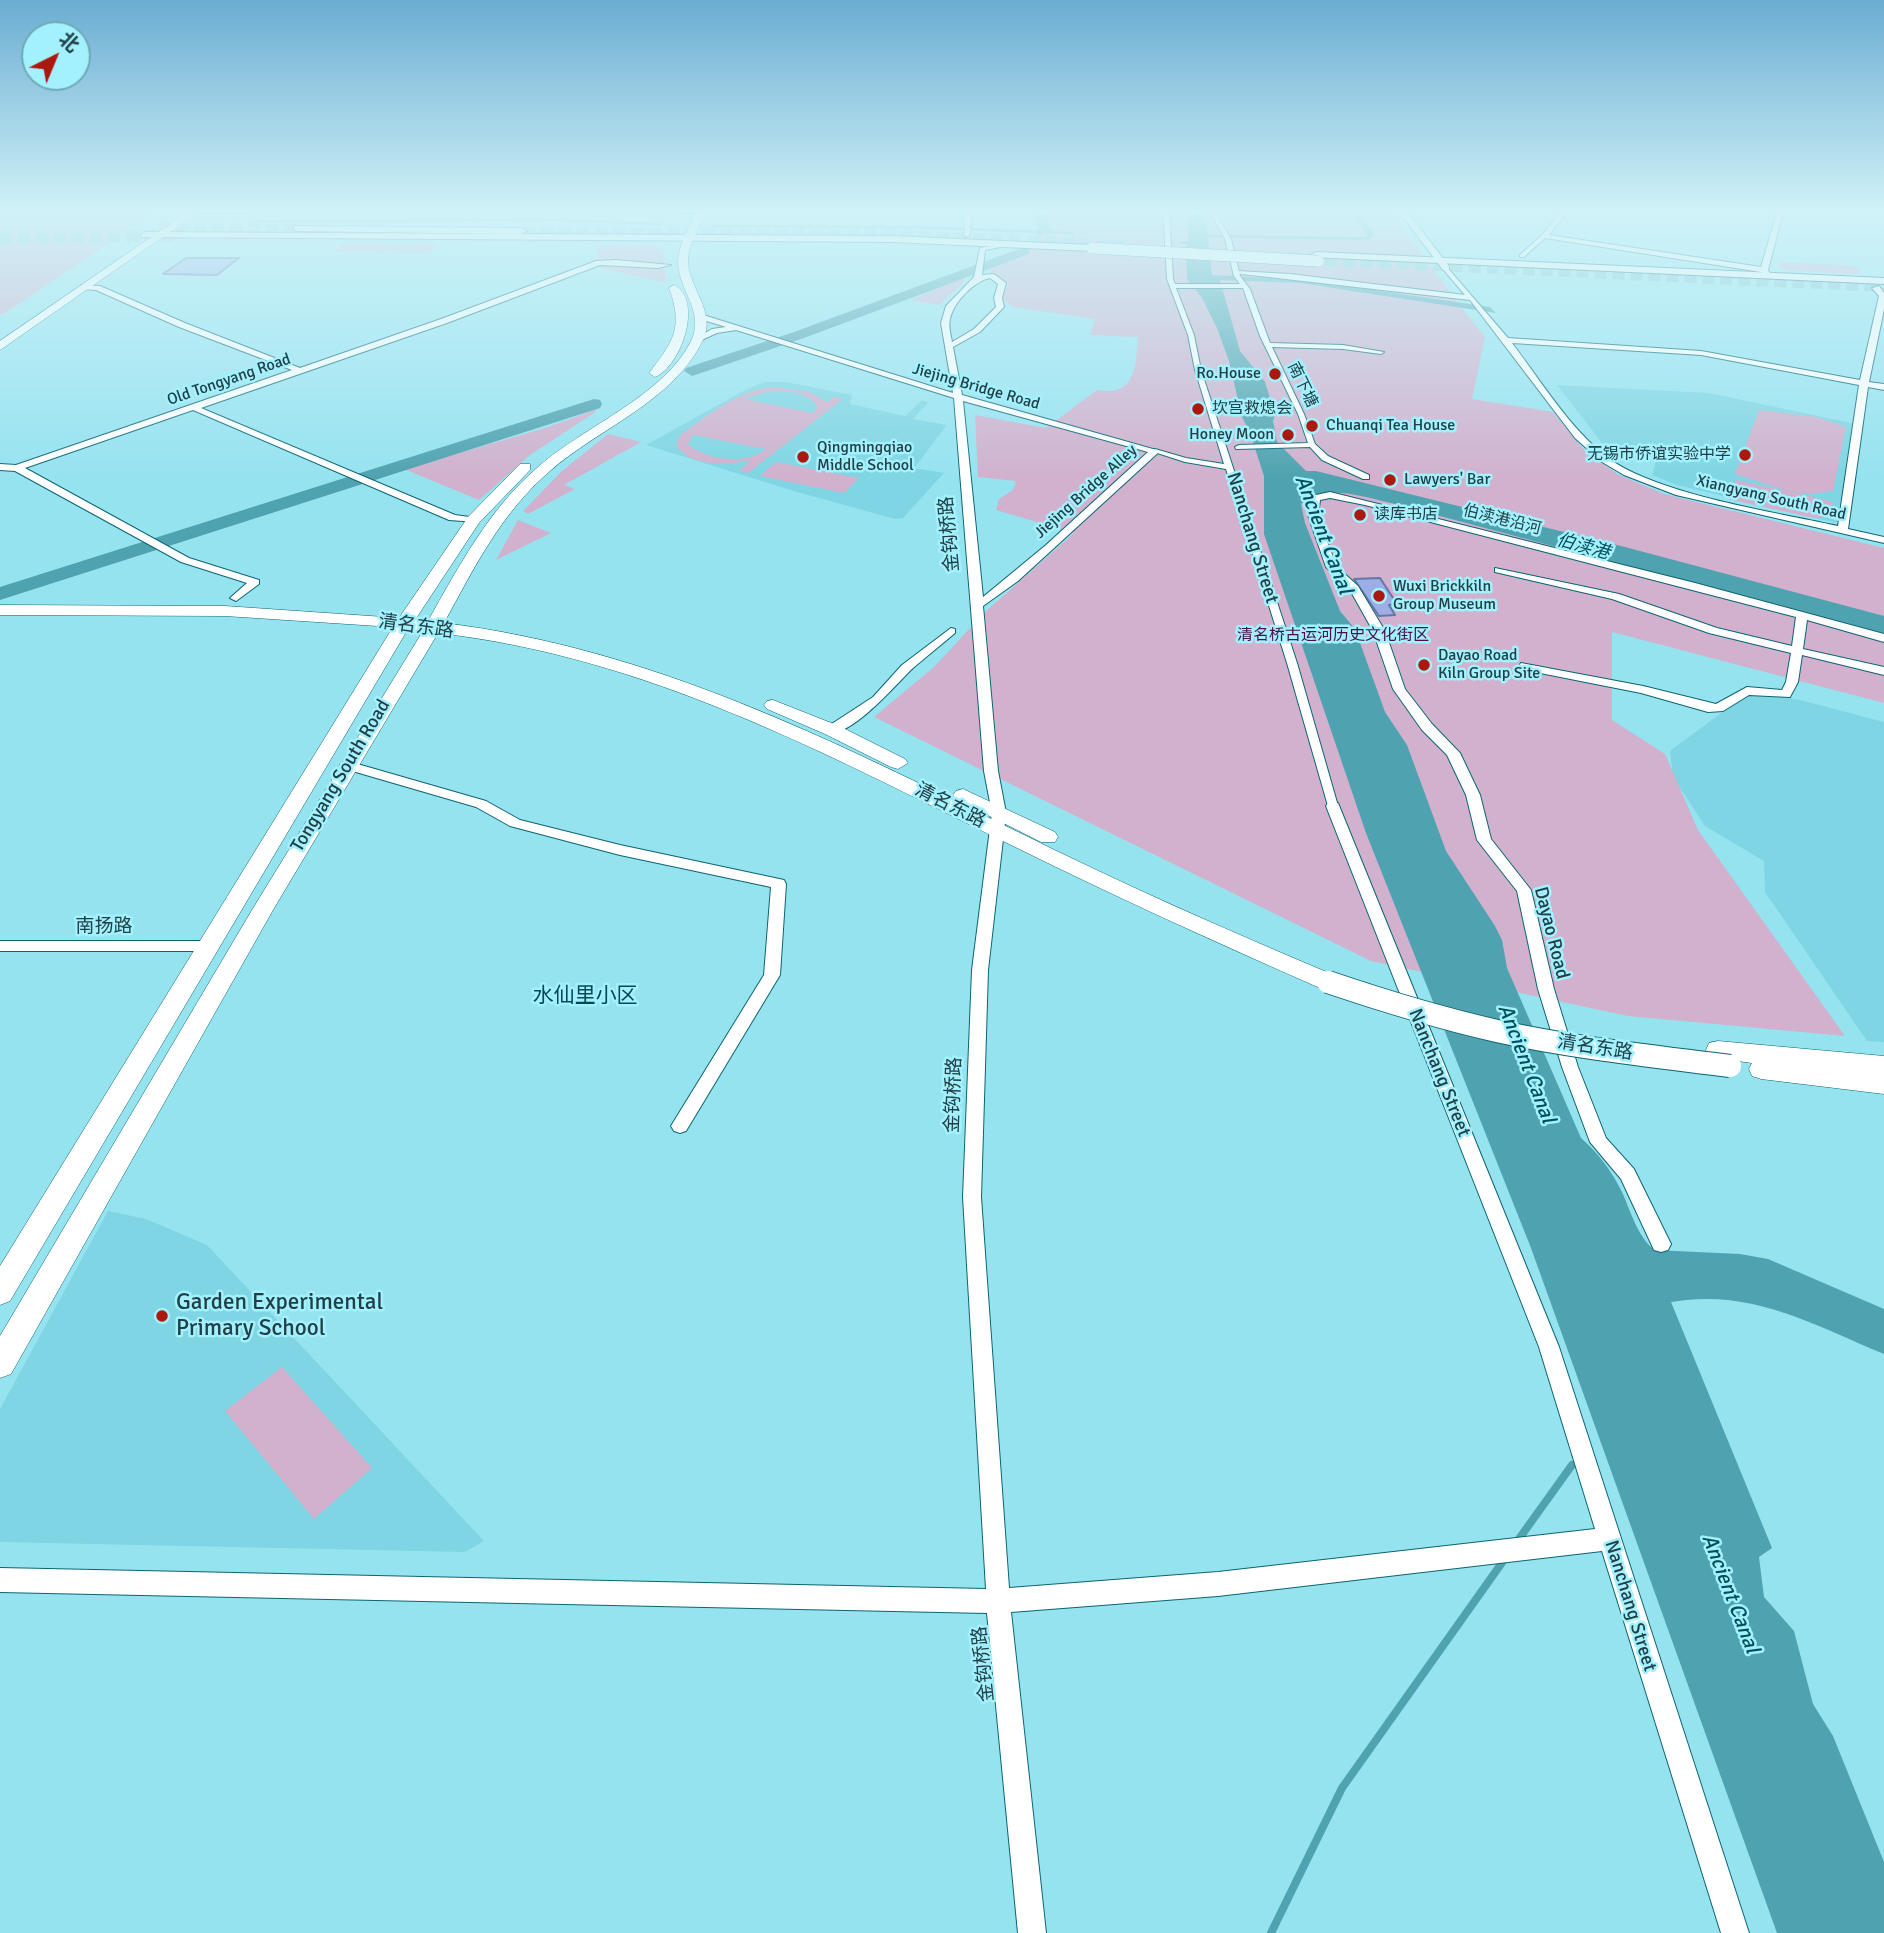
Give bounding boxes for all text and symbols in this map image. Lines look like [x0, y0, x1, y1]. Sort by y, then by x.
north arrow [21, 21, 91, 91]
text: 北 [54, 27, 84, 57]
street label: Old Tongyang Road [165, 350, 293, 410]
street label: 南下塘 [1283, 359, 1321, 411]
street label: Jiejing Bridge Road [910, 360, 1042, 414]
place label: Ro.House [1196, 364, 1261, 384]
marker: Ro.House [1267, 366, 1283, 382]
place label: 坎宫救熄会 [1212, 399, 1292, 419]
marker: 坎宫救熄会 [1190, 401, 1206, 417]
place label: Chuanqi Tea House [1326, 416, 1455, 436]
marker: Chuanqi Tea House [1304, 418, 1320, 434]
place label: Honey Moon [1189, 425, 1274, 445]
marker: Honey Moon [1280, 427, 1296, 443]
place label: Qingmingqiao Middle School [817, 438, 914, 476]
street label: Jiejing Bridge Alley [1031, 441, 1141, 543]
place label: 无锡市侨谊实验中学 [1587, 445, 1731, 465]
marker: 无锡市侨谊实验中学 [1737, 447, 1753, 463]
marker: Qingmingqiao Middle School [795, 449, 811, 465]
street label: Nanchang Street [1221, 470, 1283, 606]
place label: Lawyers' Bar [1404, 470, 1490, 490]
street label: Xiangyang South Road [1694, 471, 1848, 525]
water label: Ancient Canal [1289, 472, 1357, 598]
marker: Lawyers' Bar [1382, 472, 1398, 488]
street label: 金钩桥路 [935, 495, 965, 573]
street label: 伯渎港沿河 [1461, 501, 1543, 539]
place label: 读库书店 [1374, 505, 1438, 525]
marker: 读库书店 [1352, 507, 1368, 523]
water label: 伯渎港 [1554, 530, 1612, 564]
place label: Wuxi Brickkiln Group Museum [1393, 577, 1496, 615]
marker: Wuxi Brickkiln Group Museum [1371, 588, 1387, 604]
street label: 清名东路 [377, 610, 455, 644]
park label: 清名桥古运河历史文化街区 [1237, 626, 1429, 646]
place label: Dayao Road Kiln Group Site [1438, 646, 1540, 684]
marker: Dayao Road Kiln Group Site [1416, 657, 1432, 673]
street label: Tongyang South Road [287, 696, 395, 856]
street label: 清名东路 [911, 779, 989, 833]
street label: Dayao Road [1529, 884, 1573, 982]
street label: 南扬路 [76, 916, 132, 938]
district label: 水仙里小区 [533, 983, 637, 1009]
water label: Ancient Canal [1492, 1001, 1560, 1127]
street label: Nanchang Street [1403, 1006, 1475, 1140]
street label: 清名东路 [1556, 1031, 1634, 1065]
street label: 金钩桥路 [941, 1057, 967, 1133]
place label: Garden Experimental Primary School [176, 1289, 383, 1343]
marker: Garden Experimental Primary School [154, 1308, 170, 1324]
water label: Ancient Canal [1696, 1531, 1764, 1657]
street label: Nanchang Street [1599, 1538, 1661, 1674]
street label: 金钩桥路 [969, 1625, 999, 1703]

